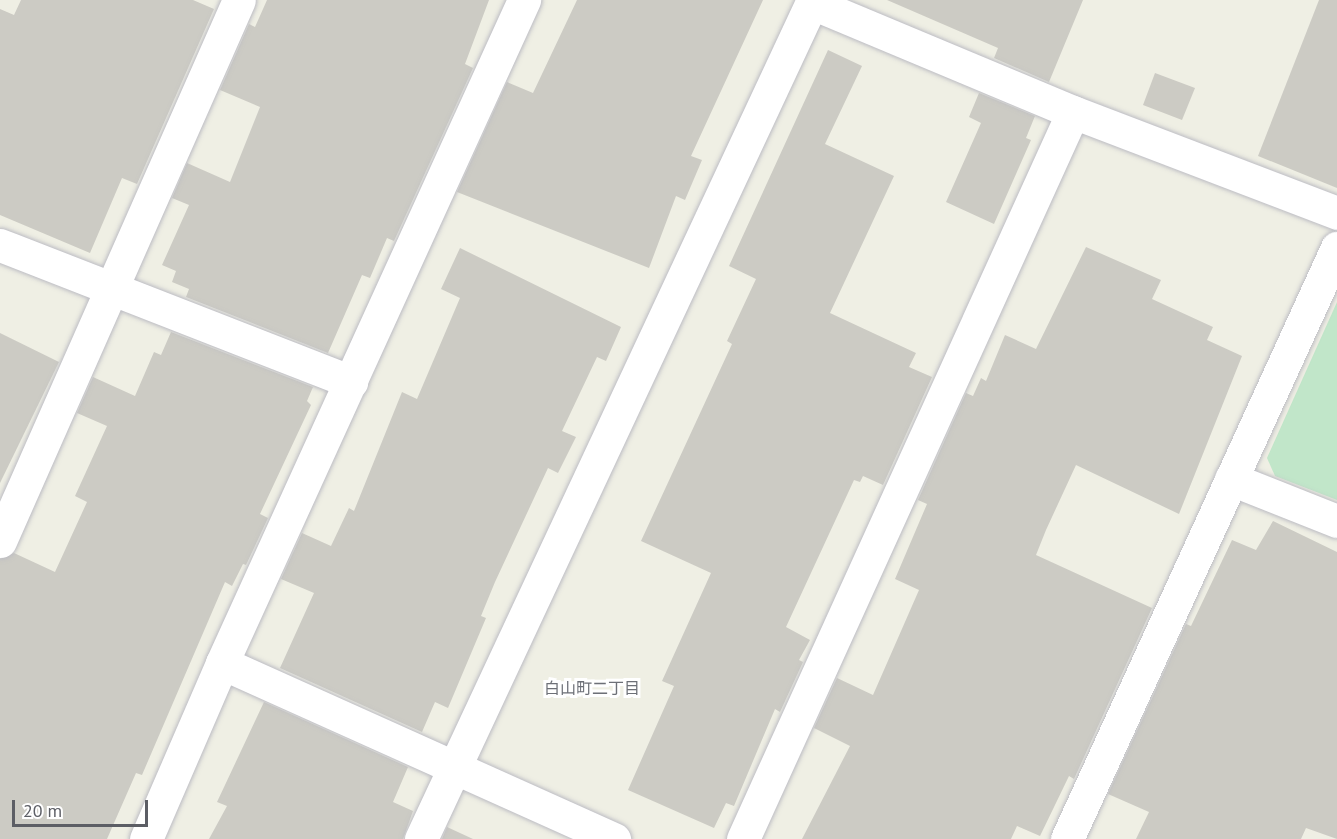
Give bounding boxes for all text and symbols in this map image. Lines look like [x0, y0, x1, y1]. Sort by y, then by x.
district label: 白山町二丁目 [544, 678, 640, 698]
scale bar [15, 788, 152, 826]
text: 20 m [23, 799, 62, 822]

